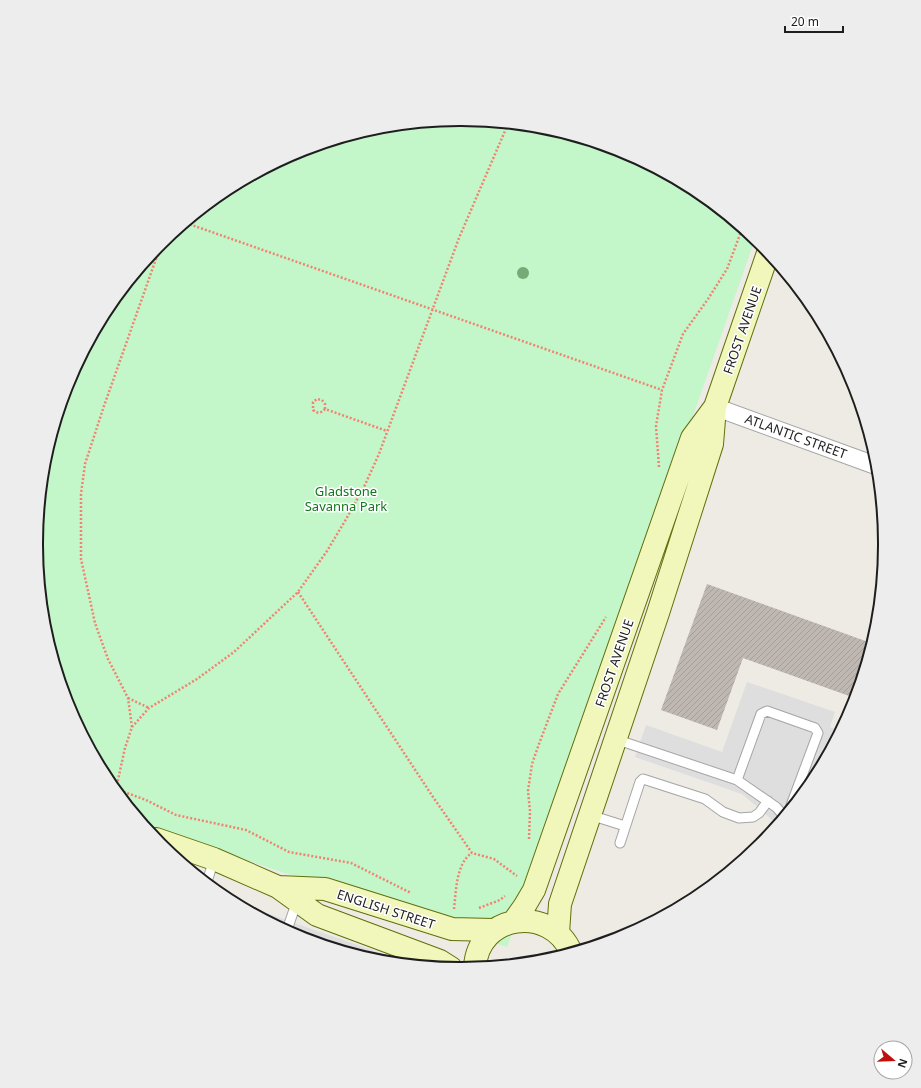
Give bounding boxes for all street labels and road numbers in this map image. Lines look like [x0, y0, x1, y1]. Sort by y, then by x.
street label: FROST AVENUE [718, 283, 766, 377]
street label: ATLANTIC STREET [743, 409, 850, 463]
street label: FROST AVENUE [590, 616, 638, 710]
street label: ENGLISH STREET [335, 885, 438, 934]

